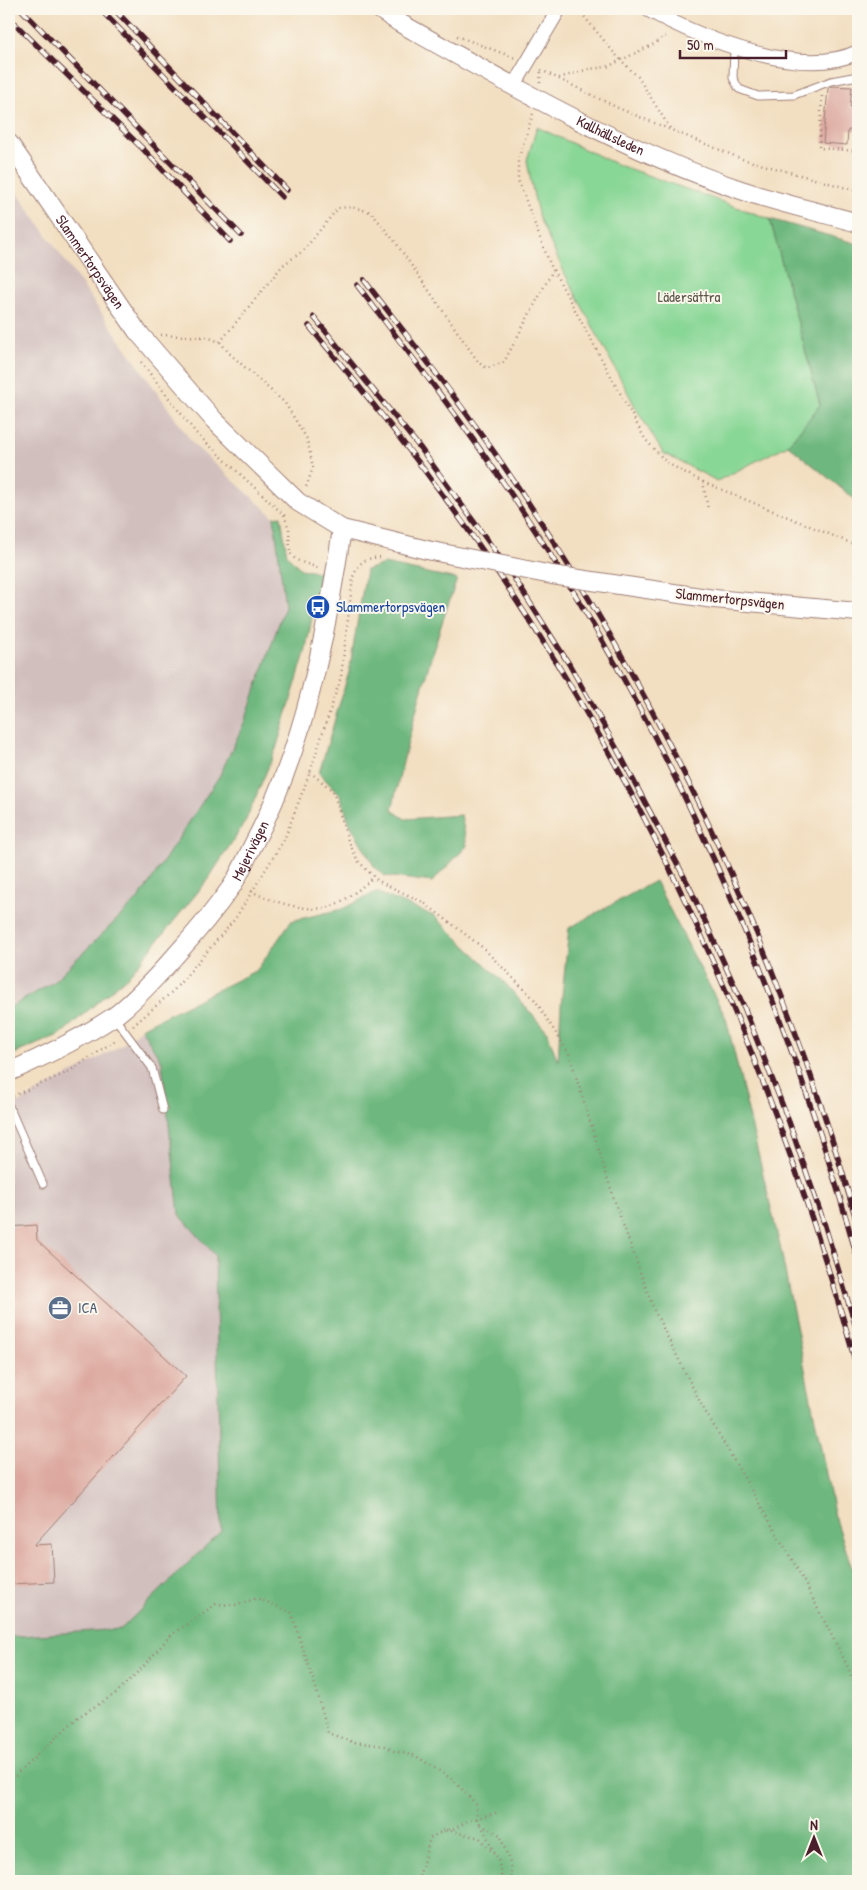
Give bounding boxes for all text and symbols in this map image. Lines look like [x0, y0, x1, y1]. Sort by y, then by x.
scale bar [680, 28, 786, 60]
text: 50 m [687, 34, 714, 55]
street label: Kallhällsleden [573, 110, 648, 161]
street label: Slammertorpsvägen [51, 211, 130, 313]
park label: Lädersättra [658, 286, 720, 307]
street label: Slammertorpsvägen [675, 582, 786, 615]
bus stop icon: Slammertorpsvägen [305, 594, 331, 620]
place label: Slammertorpsvägen [336, 596, 446, 617]
street label: Mejerivägen [226, 817, 274, 884]
office icon: ICA [47, 1295, 73, 1321]
place label: ICA [78, 1297, 98, 1318]
north arrow [790, 1812, 840, 1862]
text: N [810, 1815, 818, 1834]

